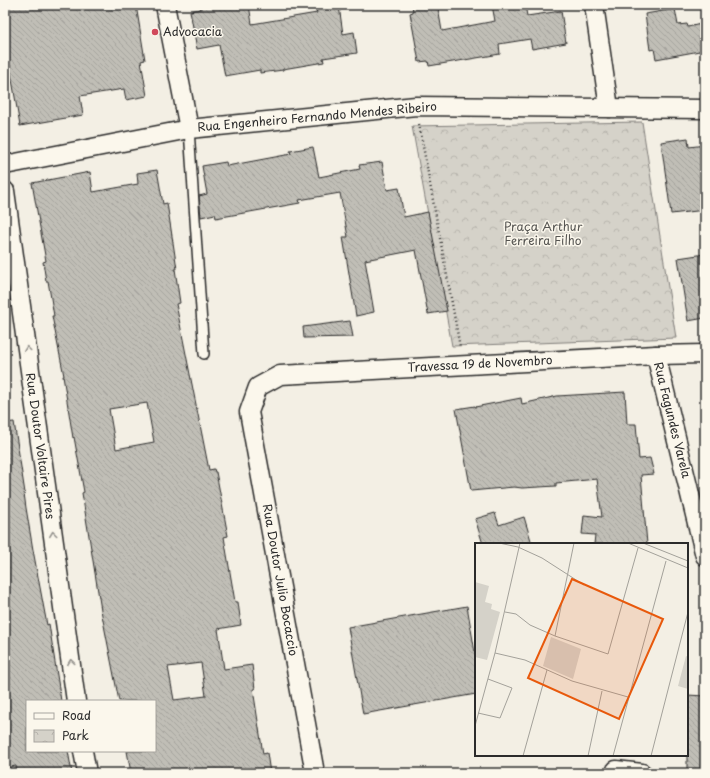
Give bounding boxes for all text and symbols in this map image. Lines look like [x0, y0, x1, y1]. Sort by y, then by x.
place label: Advocacia [163, 22, 223, 40]
marker: Advocacia [150, 27, 160, 37]
street label: Rua Engenheiro Fernando Mendes Ribeiro [196, 97, 438, 135]
park label: Praça Arthur Ferreira Filho [504, 217, 583, 249]
one-way arrow [23, 346, 32, 352]
street label: Travessa 19 de Novembro [407, 350, 553, 376]
street label: Rua Fagundes Varela [650, 360, 696, 480]
street label: Rua Doutor Voltaire Pires [22, 372, 60, 521]
street label: Rua Doutor Julio Bocaccio [259, 502, 303, 658]
one-way arrow [49, 531, 58, 537]
inset map [475, 543, 688, 756]
one-way arrow [67, 659, 76, 665]
legend [26, 700, 156, 752]
text: Road [62, 706, 91, 724]
text: Park [62, 726, 89, 744]

